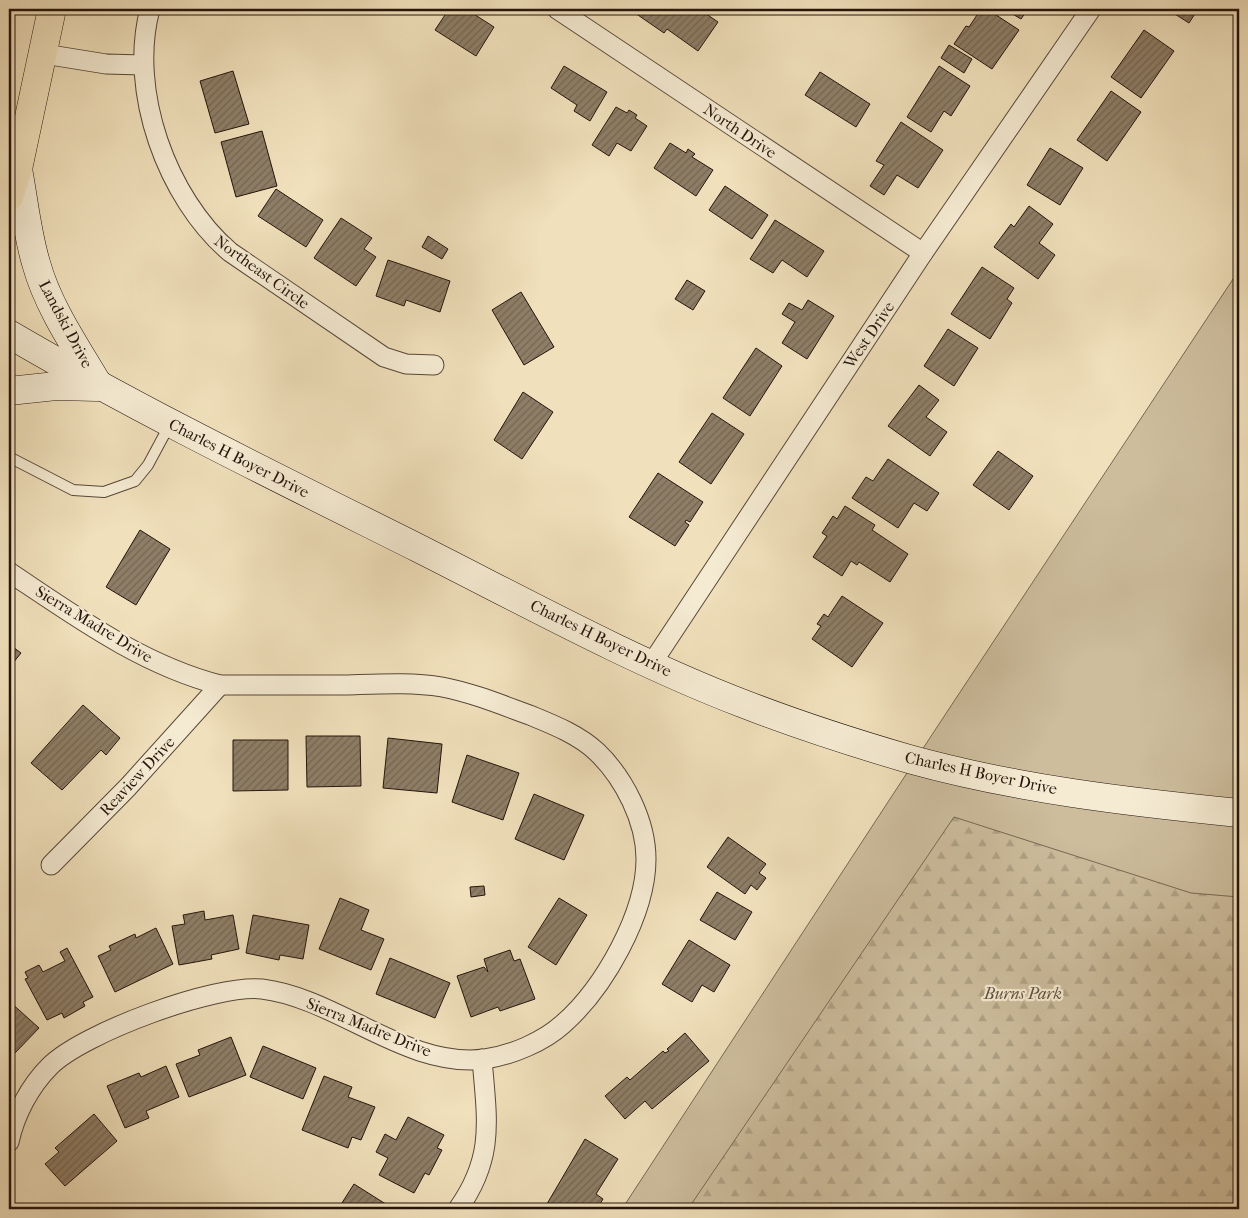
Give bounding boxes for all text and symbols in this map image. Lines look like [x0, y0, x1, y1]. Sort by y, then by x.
street label: North Drive [700, 100, 780, 162]
street label: Northeast Circle [211, 231, 313, 313]
street label: Landski Drive [35, 277, 97, 371]
street label: West Drive [839, 298, 898, 373]
street label: Charles H Boyer Drive [166, 414, 312, 502]
street label: Sierra Madre Drive [32, 582, 156, 666]
street label: Charles H Boyer Drive [527, 596, 675, 681]
street label: Reaview Drive [96, 732, 179, 820]
street label: Charles H Boyer Drive [903, 748, 1059, 798]
park label: Burns Park [983, 984, 1062, 1003]
street label: Sierra Madre Drive [304, 993, 434, 1061]

